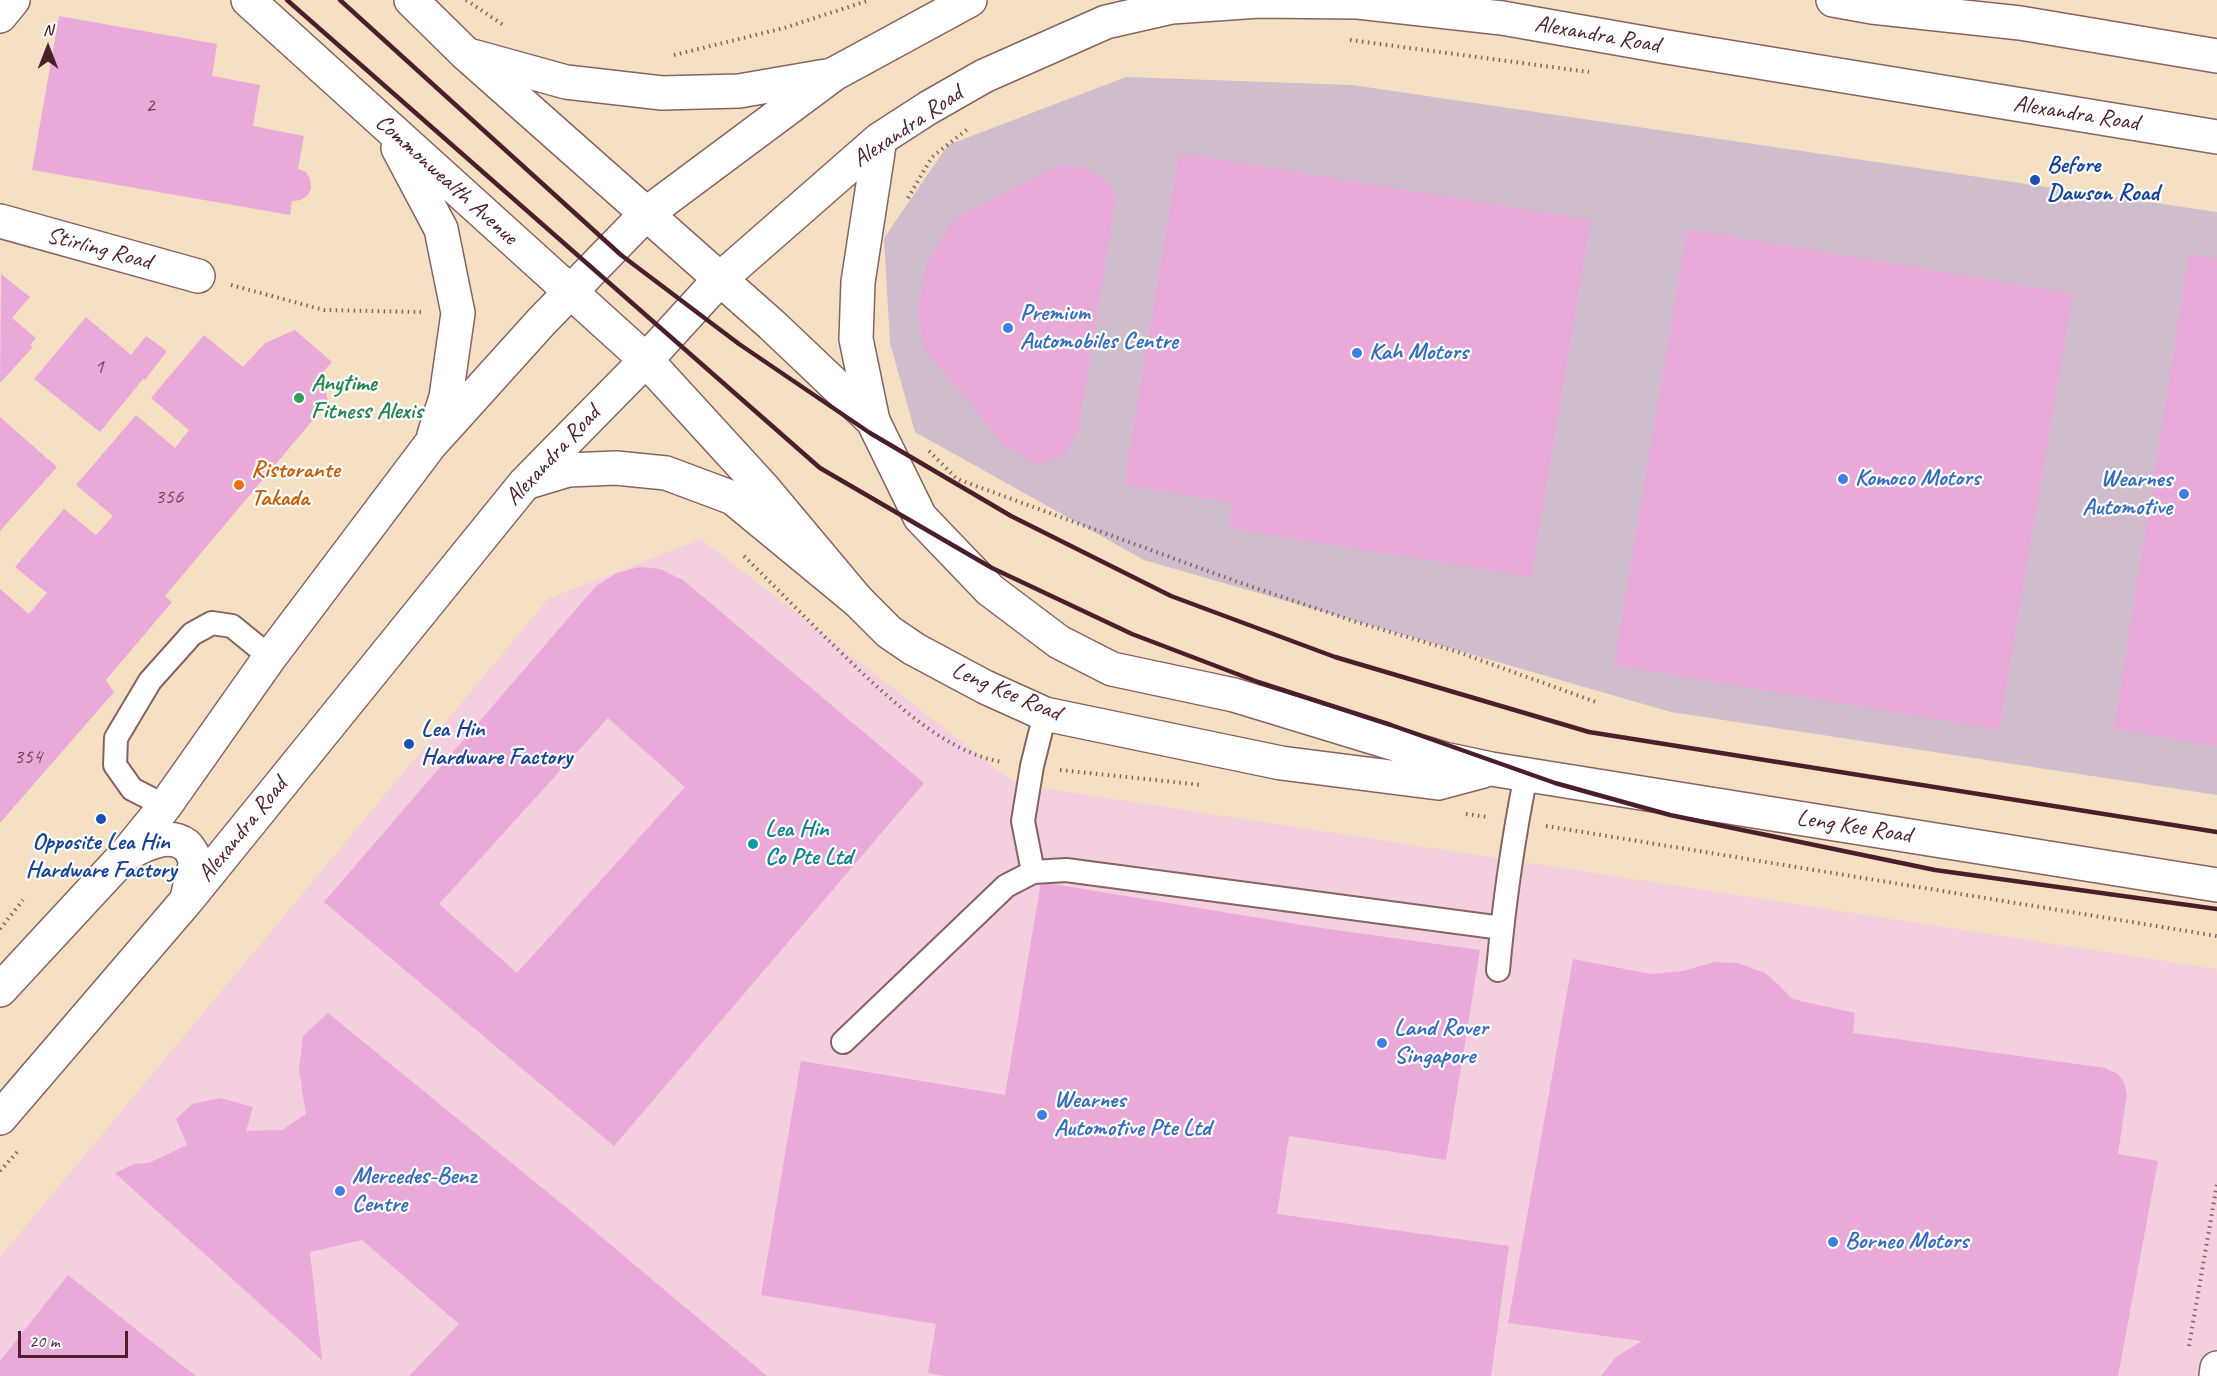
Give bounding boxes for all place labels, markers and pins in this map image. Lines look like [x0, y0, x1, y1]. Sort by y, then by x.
place label: Before Dawson Road [2047, 152, 2159, 208]
marker: Before Dawson Road [2028, 173, 2042, 187]
place label: Premium Automobiles Centre [1020, 300, 1178, 356]
marker: Premium Automobiles Centre [1001, 321, 1015, 335]
place label: Kah Motors [1369, 339, 1468, 367]
marker: Kah Motors [1350, 346, 1364, 360]
place label: Anytime Fitness Alexis [311, 370, 423, 426]
marker: Anytime Fitness Alexis [292, 391, 306, 405]
place label: Ristorante Takada [251, 457, 339, 513]
place label: Komoco Motors [1855, 465, 1980, 493]
place label: Wearnes Automotive [2082, 466, 2172, 522]
marker: Komoco Motors [1836, 472, 1850, 486]
marker: Ristorante Takada [232, 478, 246, 492]
marker: Wearnes Automotive [2177, 487, 2191, 501]
place label: Lea Hin Hardware Factory [421, 716, 572, 772]
marker: Lea Hin Hardware Factory [402, 737, 416, 751]
marker: Opposite Lea Hin Hardware Factory [94, 812, 108, 826]
place label: Lea Hin Co Pte Ltd [765, 816, 852, 872]
place label: Opposite Lea Hin Hardware Factory [26, 829, 176, 885]
marker: Lea Hin Co Pte Ltd [746, 837, 760, 851]
place label: Land Rover Singapore [1394, 1015, 1488, 1071]
marker: Land Rover Singapore [1375, 1036, 1389, 1050]
place label: Wearnes Automotive Pte Ltd [1054, 1087, 1211, 1143]
marker: Wearnes Automotive Pte Ltd [1035, 1108, 1049, 1122]
place label: Mercedes-Benz Centre [352, 1163, 476, 1219]
marker: Mercedes-Benz Centre [333, 1184, 347, 1198]
place label: Borneo Motors [1845, 1228, 1968, 1256]
marker: Borneo Motors [1826, 1235, 1840, 1249]

